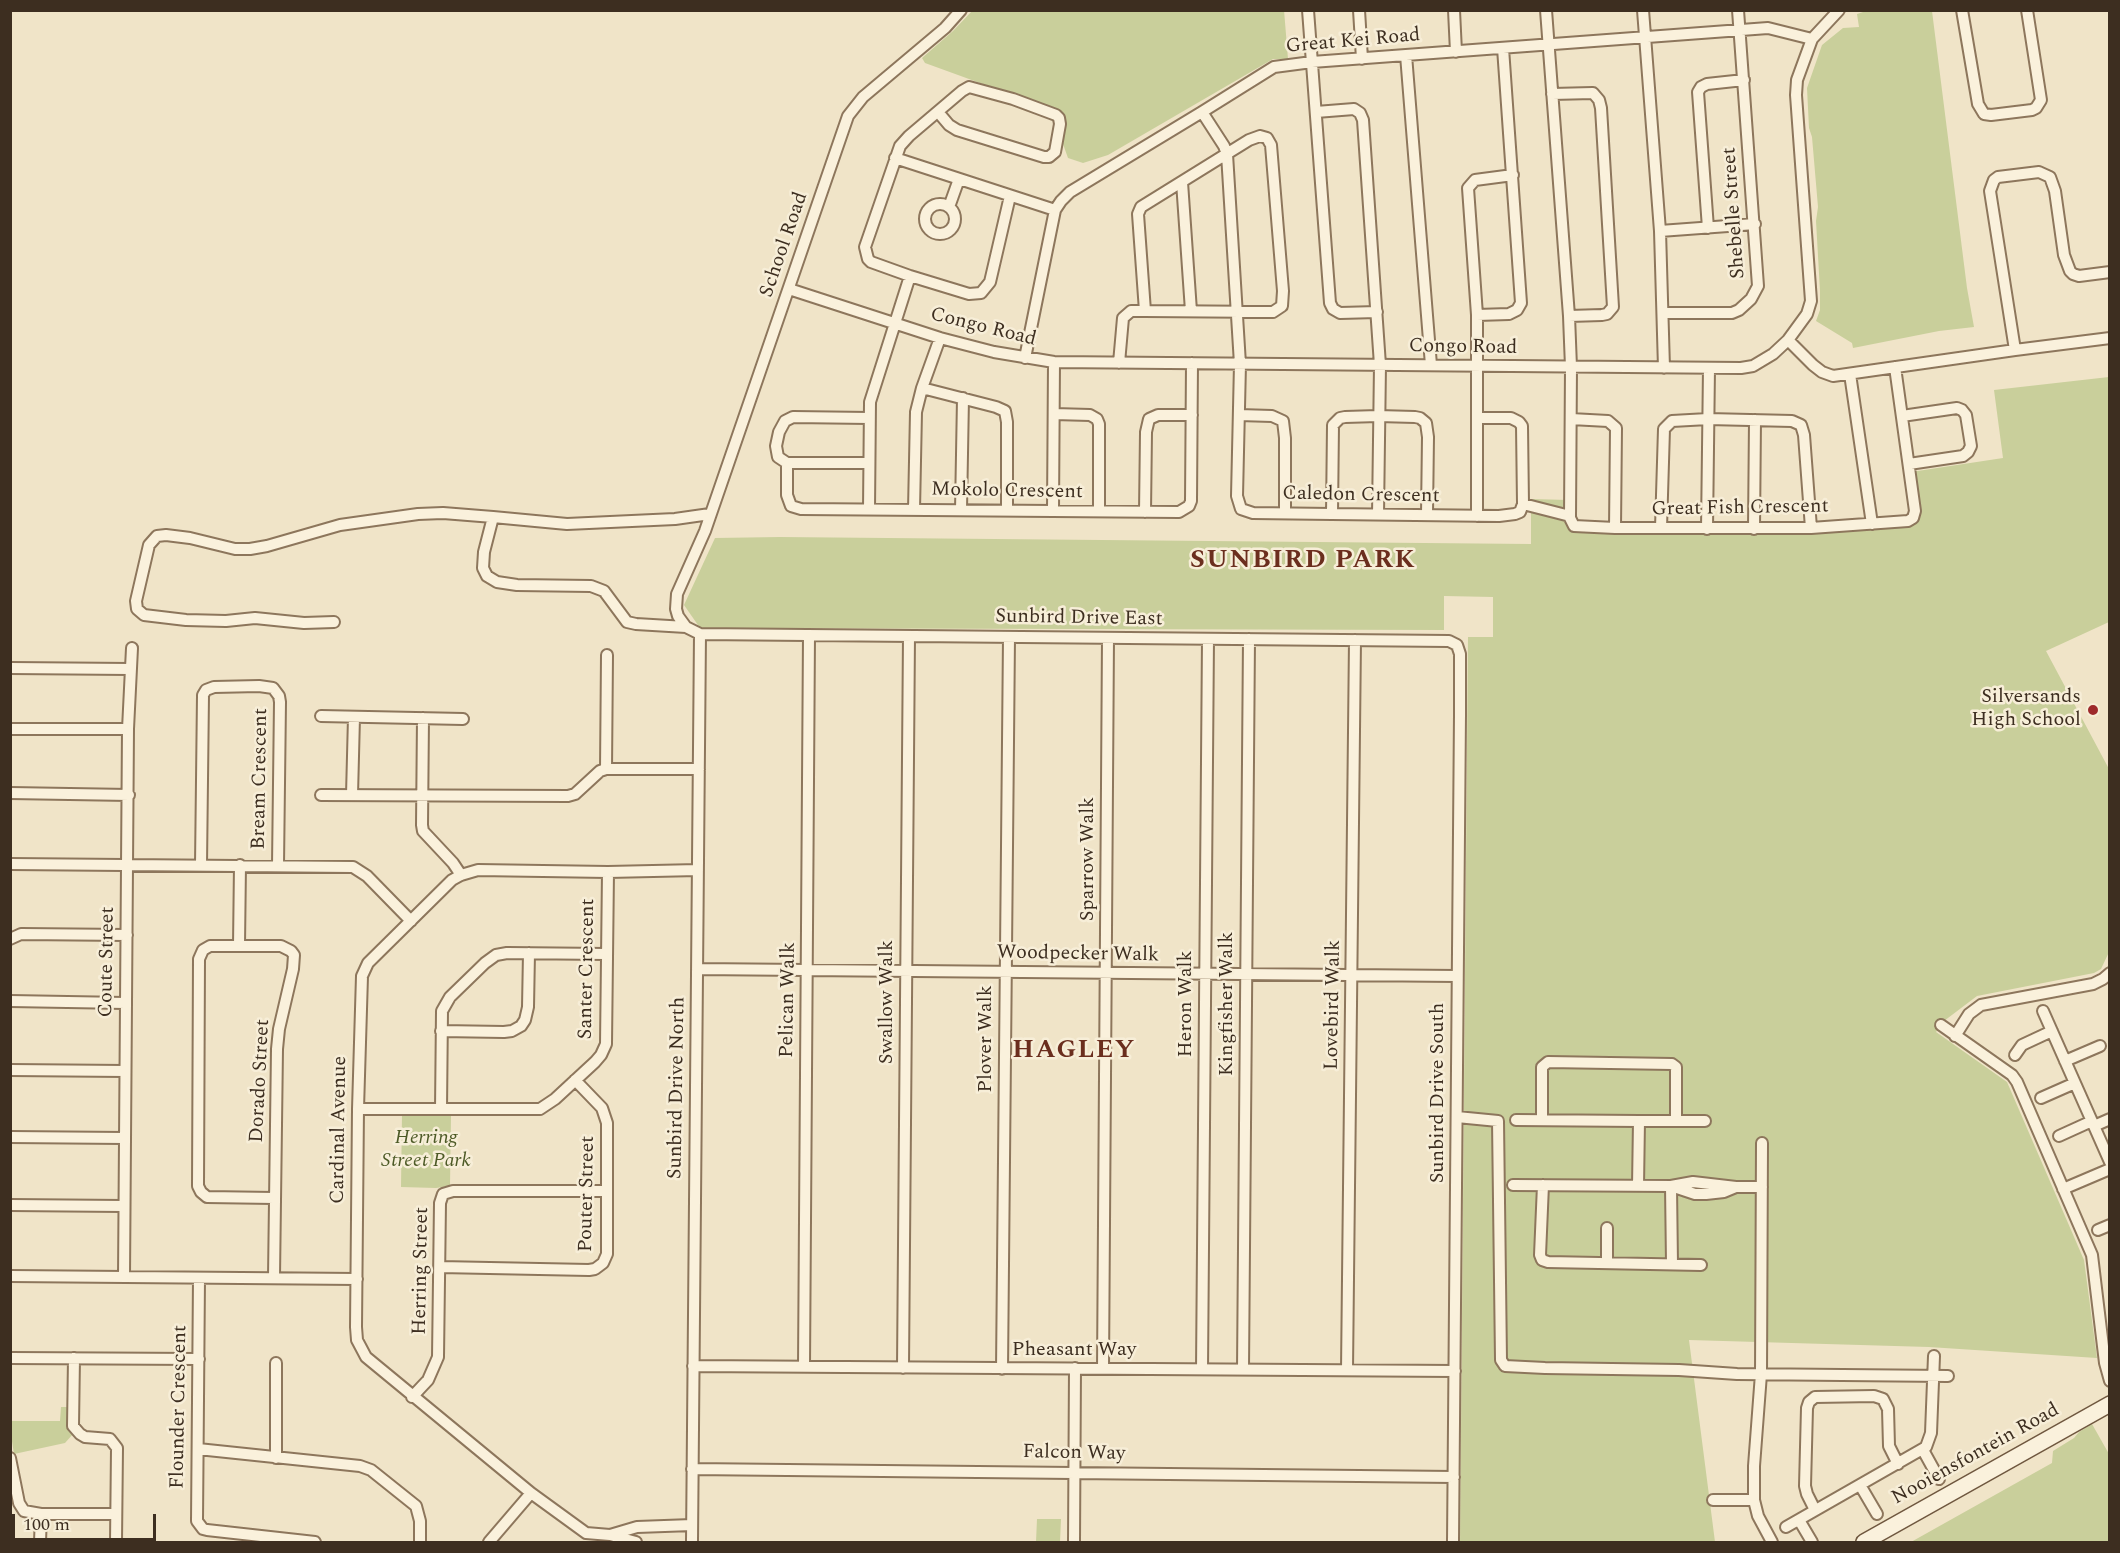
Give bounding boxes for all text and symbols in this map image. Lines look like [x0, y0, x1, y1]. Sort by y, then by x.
street label: Great Kei Road [1285, 24, 1421, 60]
street label: Shebelle Street [1718, 146, 1752, 280]
street label: School Road [756, 189, 814, 301]
street label: Congo Road [927, 303, 1039, 353]
street label: Congo Road [1409, 335, 1517, 361]
street label: Mokolo Crescent [931, 479, 1083, 505]
street label: Caledon Crescent [1282, 483, 1440, 509]
street label: Great Fish Crescent [1651, 495, 1829, 523]
district label: SUNBIRD PARK [1190, 546, 1416, 578]
street label: Sunbird Drive East [995, 606, 1163, 632]
place label: Silversands High School [1971, 686, 2081, 733]
marker: Silversands High School [2086, 703, 2100, 717]
street label: Bream Crescent [248, 708, 274, 850]
street label: Sparrow Walk [1077, 797, 1101, 921]
street label: Santer Crescent [575, 898, 601, 1040]
street label: Coute Street [95, 906, 121, 1018]
street label: Kingfisher Walk [1216, 932, 1240, 1076]
street label: Swallow Walk [876, 940, 900, 1064]
street label: Lovebird Walk [1321, 940, 1347, 1070]
street label: Pelican Walk [776, 942, 802, 1058]
street label: Woodpecker Walk [997, 942, 1159, 968]
street label: Heron Walk [1175, 950, 1199, 1058]
street label: Plover Walk [975, 985, 999, 1093]
street label: Sunbird Drive North [664, 997, 692, 1179]
street label: Sunbird Drive South [1427, 1003, 1451, 1183]
street label: Dorado Street [246, 1019, 276, 1143]
district label: HAGLEY [1012, 1036, 1136, 1068]
street label: Cardinal Avenue [327, 1056, 353, 1204]
park label: Herring Street Park [381, 1127, 471, 1174]
street label: Pouter Street [575, 1136, 601, 1252]
street label: Herring Street [409, 1207, 435, 1335]
street label: Flounder Crescent [167, 1325, 193, 1489]
street label: Pheasant Way [1012, 1339, 1136, 1363]
street label: Nooiensfontein Road [1888, 1399, 2064, 1511]
street label: Falcon Way [1022, 1441, 1126, 1467]
scale bar [15, 1502, 159, 1540]
text: 100 m [23, 1511, 70, 1538]

